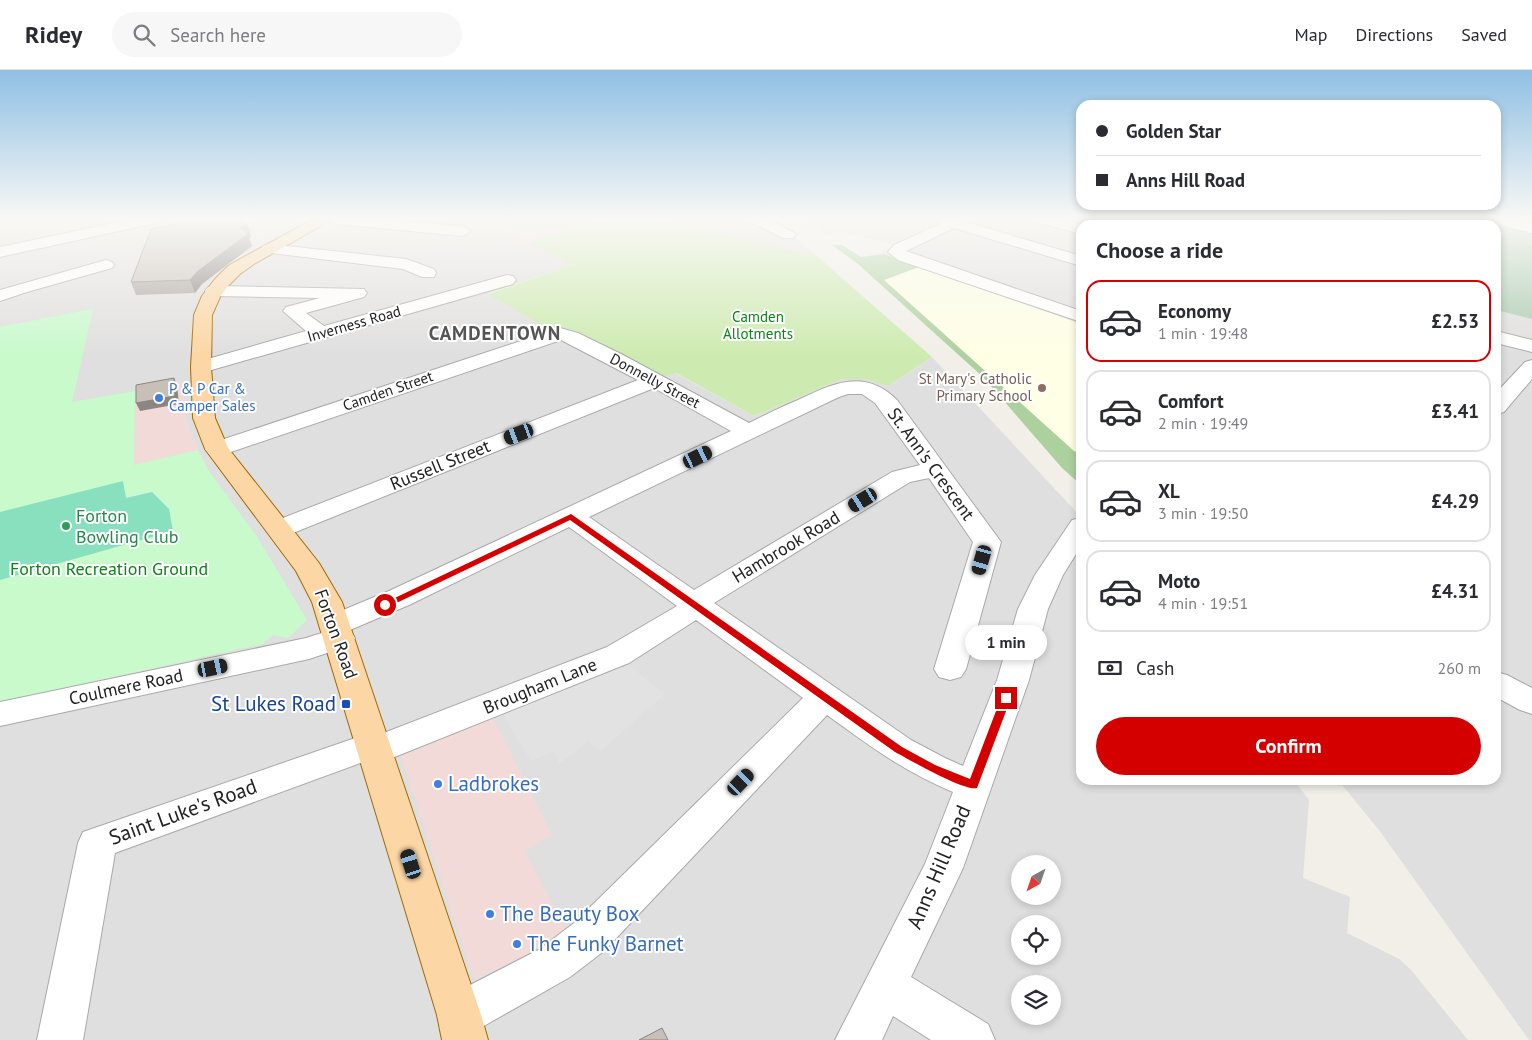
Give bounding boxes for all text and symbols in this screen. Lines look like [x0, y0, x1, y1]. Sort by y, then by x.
search box [112, 12, 462, 57]
text: Ridey [25, 19, 82, 50]
icon: search [130, 21, 158, 49]
text: Search here [170, 23, 266, 47]
text: Map [1295, 23, 1327, 46]
text: Directions [1355, 23, 1433, 46]
text: Saved [1461, 23, 1507, 46]
text: Golden Star [1126, 119, 1221, 143]
text: Anns Hill Road [1126, 168, 1245, 192]
text: Choose a ride [1096, 236, 1223, 264]
icon: car [1098, 299, 1143, 344]
text: Economy [1158, 299, 1231, 323]
street label: Inverness Road [305, 301, 403, 346]
park label: Camden Allotments [723, 307, 793, 343]
text: £2.53 [1431, 309, 1479, 333]
district label: CAMDENTOWN [429, 321, 561, 345]
text: 1 min · 19:48 [1158, 323, 1248, 343]
street label: Donnelly Street [607, 349, 704, 412]
street label: Camden Street [340, 366, 435, 415]
place label: St Mary's Catholic Primary School [919, 369, 1033, 405]
place label: P & P Car & Camper Sales [169, 379, 256, 415]
marker: St Mary's Catholic Primary School [1036, 382, 1048, 394]
icon: car [1098, 389, 1143, 434]
text: Comfort [1158, 389, 1224, 413]
marker: P & P Car & Camper Sales [153, 392, 165, 404]
text: £3.41 [1431, 399, 1479, 423]
street label: St. Ann's Crescent [883, 403, 980, 525]
text: 2 min · 19:49 [1158, 413, 1248, 433]
car [502, 422, 535, 446]
street label: Russell Street [386, 434, 493, 495]
car [681, 444, 714, 470]
icon: car [1098, 479, 1143, 524]
text: XL [1158, 479, 1180, 503]
car [846, 486, 879, 514]
text: £4.29 [1431, 489, 1479, 513]
text: 3 min · 19:50 [1158, 503, 1248, 523]
place label: Forton Bowling Club [76, 504, 179, 548]
street label: Hambrook Road [728, 505, 844, 588]
marker: Forton Bowling Club [60, 520, 72, 532]
car [970, 544, 993, 576]
park label: Forton Recreation Ground [10, 557, 208, 580]
icon: car [1098, 569, 1143, 614]
text: Moto [1158, 569, 1200, 593]
text: £4.31 [1431, 579, 1479, 603]
street label: Forton Road [310, 586, 363, 682]
text: 4 min · 19:51 [1158, 593, 1248, 613]
route start [374, 594, 396, 616]
callout: 1 min [965, 626, 1047, 660]
text: 1 min [986, 632, 1026, 652]
street label: Brougham Lane [480, 652, 600, 719]
icon: cash [1096, 654, 1124, 682]
text: Cash [1136, 656, 1174, 680]
car [196, 658, 229, 678]
text: 260 m [1438, 658, 1481, 678]
street label: Coulmere Road [67, 663, 185, 710]
route end [995, 687, 1017, 709]
place label: St Lukes Road [211, 690, 336, 717]
marker: St Lukes Road [340, 698, 352, 710]
button: Confirm [1096, 717, 1481, 775]
car [725, 766, 756, 798]
place label: Ladbrokes [448, 770, 539, 797]
street label: Saint Luke's Road [105, 772, 261, 851]
marker: Ladbrokes [432, 778, 444, 790]
street label: Anns Hill Road [900, 801, 977, 933]
car [399, 847, 422, 881]
north arrow [1011, 855, 1061, 905]
map controls [1011, 855, 1061, 1025]
place label: The Beauty Box [500, 900, 640, 927]
marker: The Beauty Box [484, 908, 496, 920]
button: locate [1011, 915, 1061, 965]
place label: The Funky Barnet [527, 930, 684, 957]
marker: The Funky Barnet [511, 938, 523, 950]
button: layers [1011, 975, 1061, 1025]

